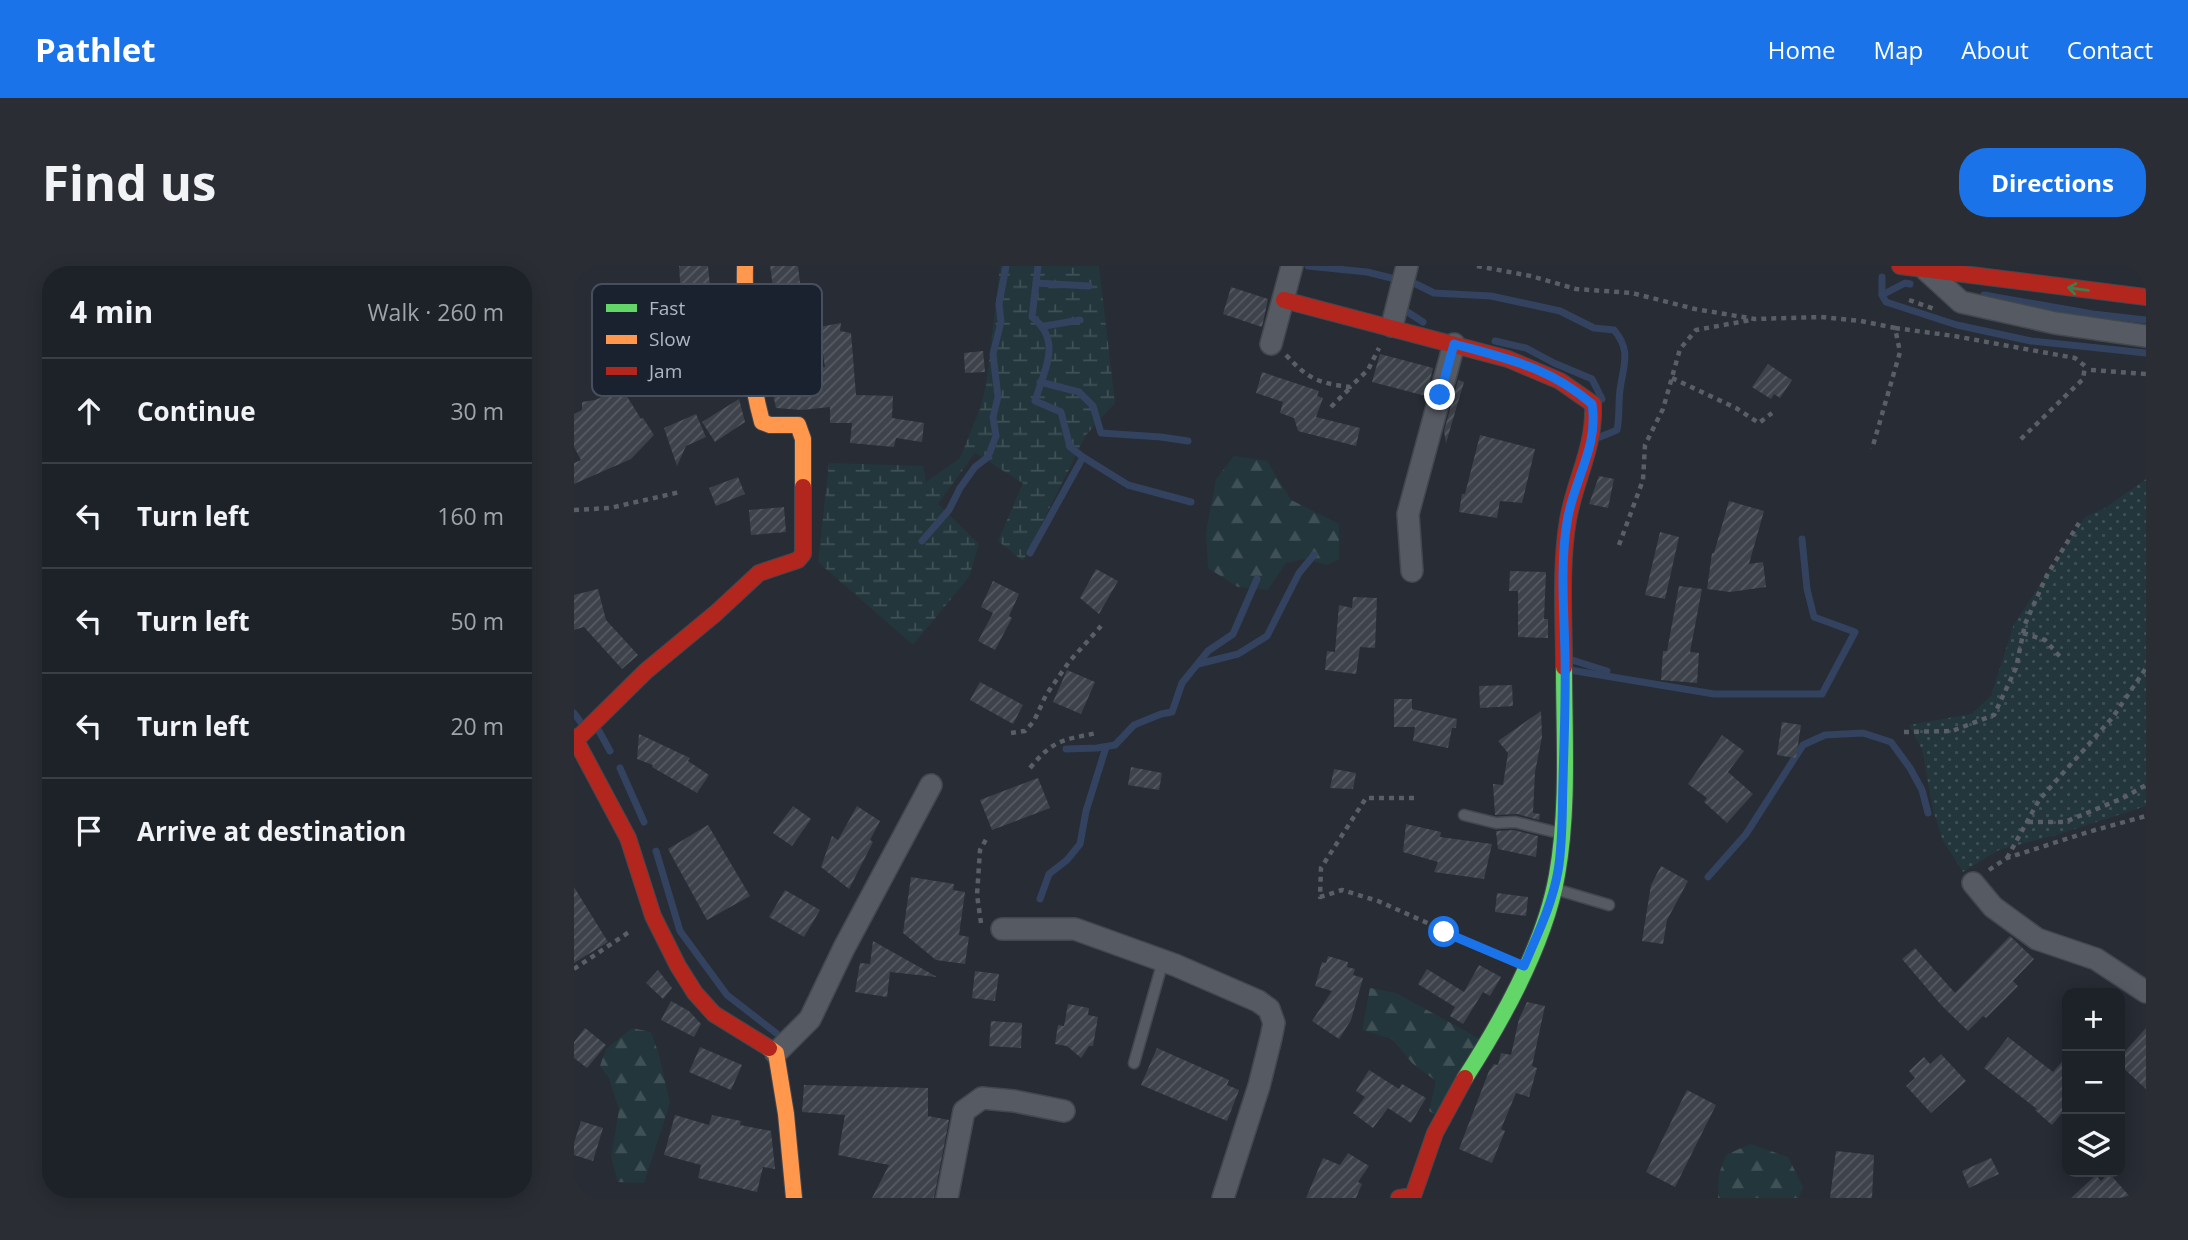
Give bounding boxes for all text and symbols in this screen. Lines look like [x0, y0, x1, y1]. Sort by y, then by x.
text: Pathlet [35, 27, 156, 72]
text: Home [1768, 33, 1836, 66]
text: Map [1874, 33, 1923, 66]
text: About [1961, 33, 2029, 66]
text: Contact [2067, 33, 2153, 66]
button: Directions [1959, 148, 2146, 217]
text: Find us [42, 149, 216, 215]
one-way arrow [2067, 283, 2090, 296]
legend [592, 284, 822, 396]
text: 4 min [70, 291, 153, 332]
text: Fast [649, 295, 685, 321]
text: Walk · 260 m [367, 296, 504, 328]
text: Slow [649, 326, 691, 352]
text: Jam [647, 358, 682, 384]
route end [1424, 379, 1455, 410]
icon: ahead [70, 392, 108, 430]
text: Continue [137, 393, 256, 429]
text: 30 m [450, 395, 504, 427]
icon: left [70, 497, 108, 535]
text: Turn left [137, 498, 249, 534]
text: 160 m [437, 500, 504, 532]
icon: left [70, 602, 108, 640]
text: Turn left [137, 603, 249, 639]
text: 50 m [450, 605, 504, 637]
icon: left [70, 707, 108, 745]
text: Turn left [137, 708, 249, 744]
text: 20 m [450, 710, 504, 742]
icon: arrive [70, 812, 108, 850]
text: Arrive at destination [137, 813, 406, 849]
route start [1428, 916, 1459, 947]
map controls [2062, 988, 2125, 1177]
button: + [2062, 988, 2125, 1051]
button: − [2062, 1051, 2125, 1114]
button: layers [2062, 1114, 2125, 1177]

